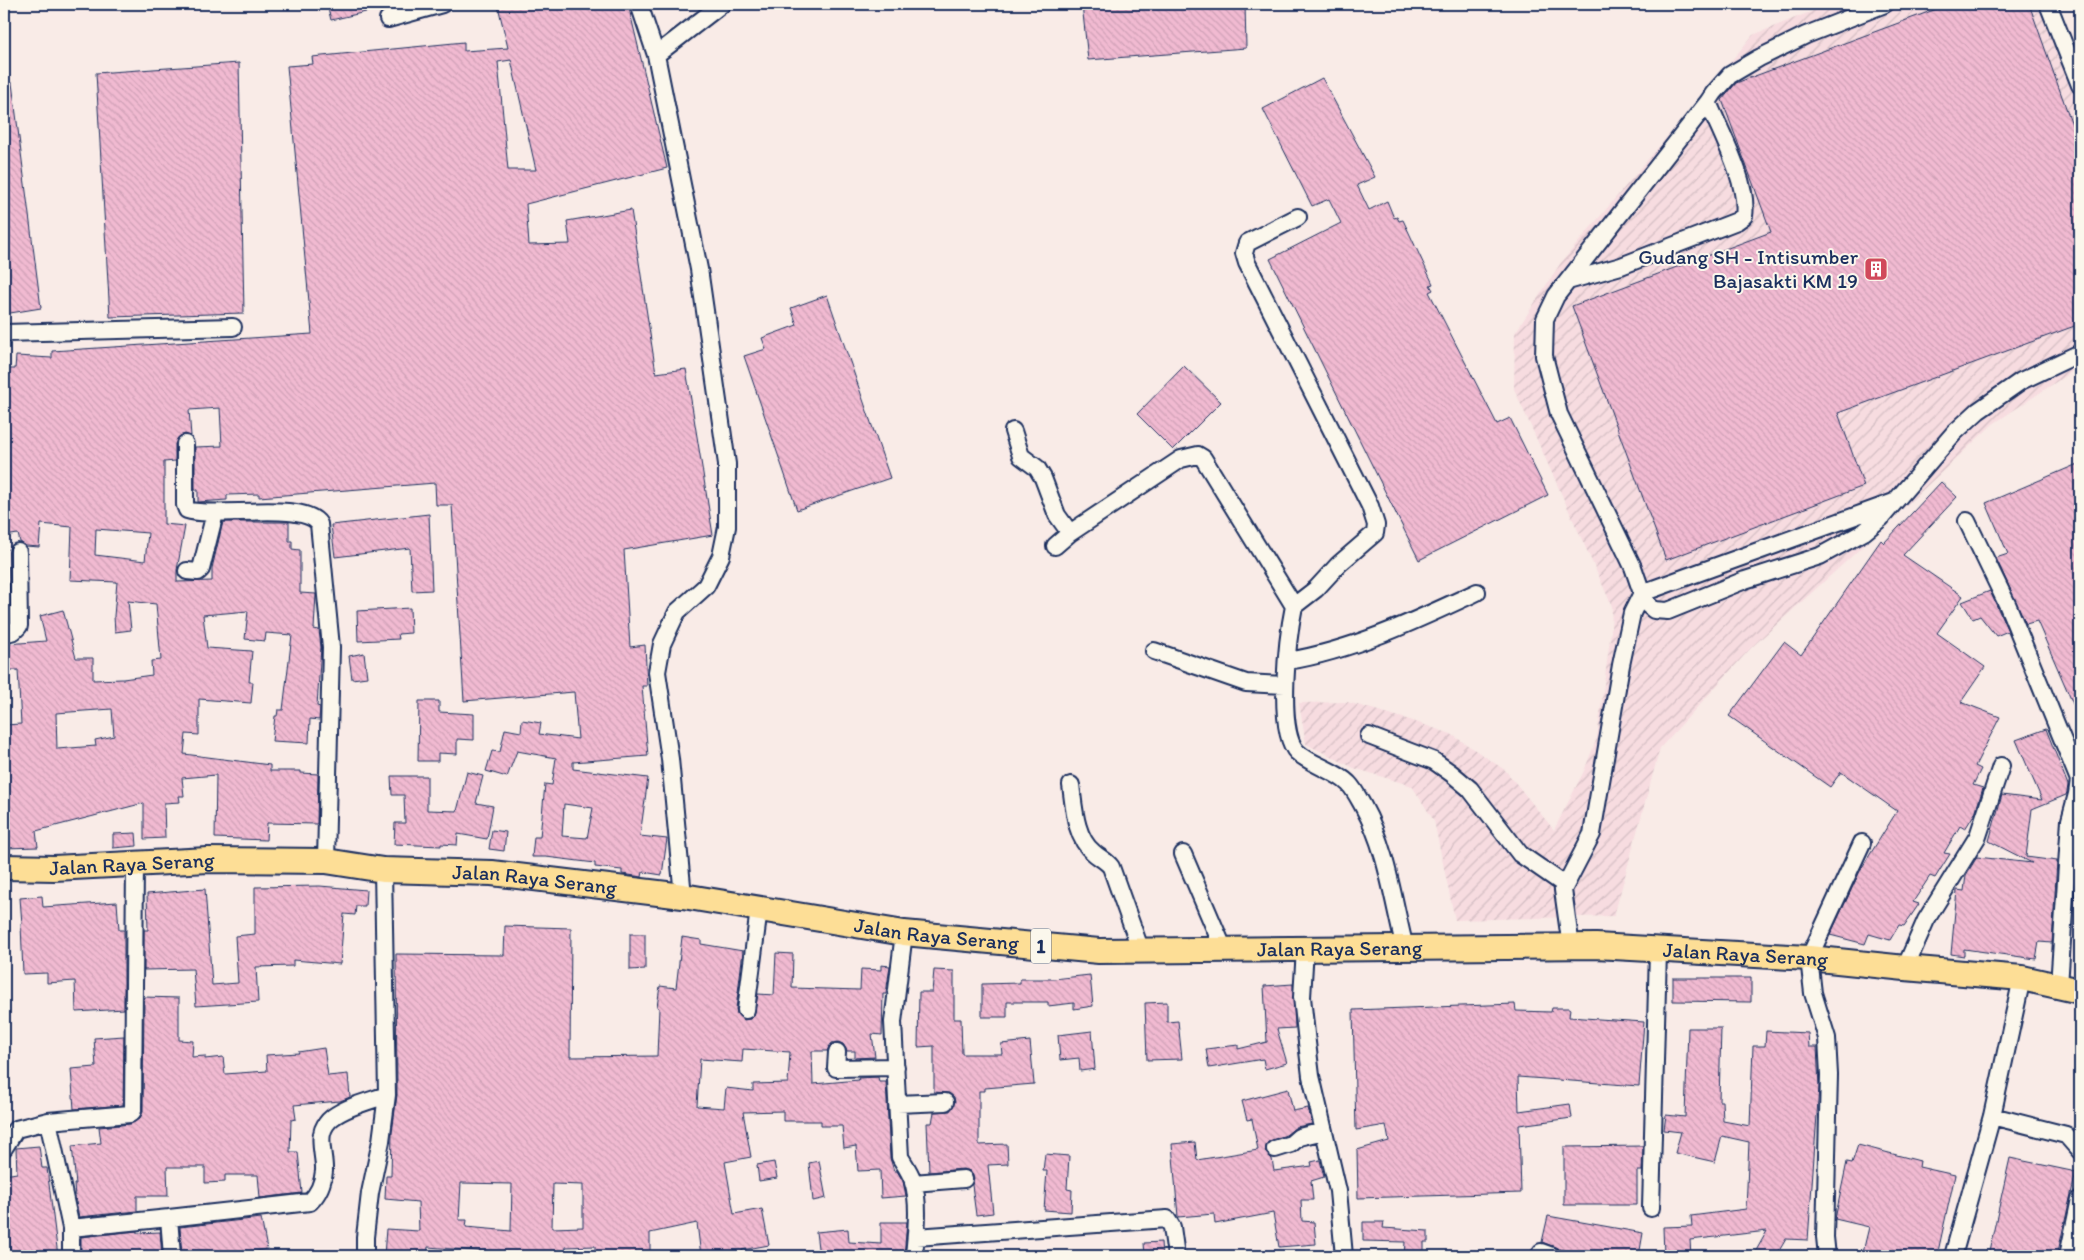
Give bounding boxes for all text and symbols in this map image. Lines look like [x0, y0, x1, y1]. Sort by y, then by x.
place label: Gudang SH - Intisumber Bajasakti KM 19 [1638, 244, 1859, 293]
building icon: Gudang SH - Intisumber Bajasakti KM 19 [1863, 256, 1889, 282]
street label: Jalan Raya Serang [49, 847, 215, 880]
street label: Jalan Raya Serang [452, 859, 619, 900]
street label: Jalan Raya Serang [852, 912, 1020, 956]
road number: 1 [1031, 928, 1051, 964]
street label: Jalan Raya Serang [1257, 935, 1423, 961]
street label: Jalan Raya Serang [1662, 937, 1830, 972]

